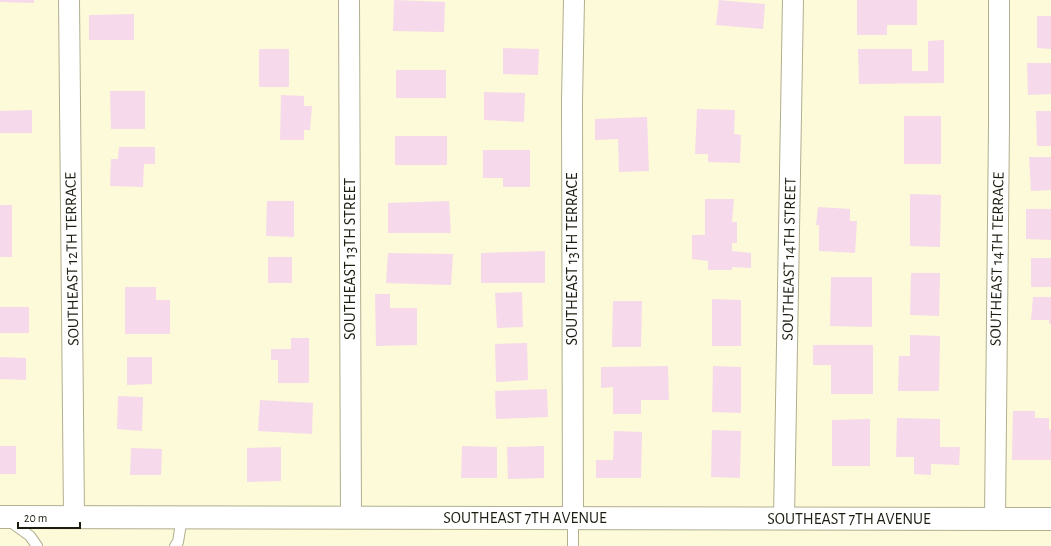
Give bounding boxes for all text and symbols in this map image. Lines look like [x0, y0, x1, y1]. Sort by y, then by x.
street label: SOUTHEAST 14TH TERRACE [987, 171, 1007, 346]
street label: SOUTHEAST 12TH TERRACE [62, 172, 82, 346]
street label: SOUTHEAST 13TH TERRACE [564, 172, 580, 346]
street label: SOUTHEAST 14TH STREET [780, 177, 798, 341]
street label: SOUTHEAST 13TH STREET [342, 178, 358, 340]
scale bar [18, 504, 80, 530]
street label: SOUTHEAST 7TH AVENUE [443, 510, 607, 526]
street label: SOUTHEAST 7TH AVENUE [767, 511, 931, 527]
text: 20 m [24, 512, 47, 524]

